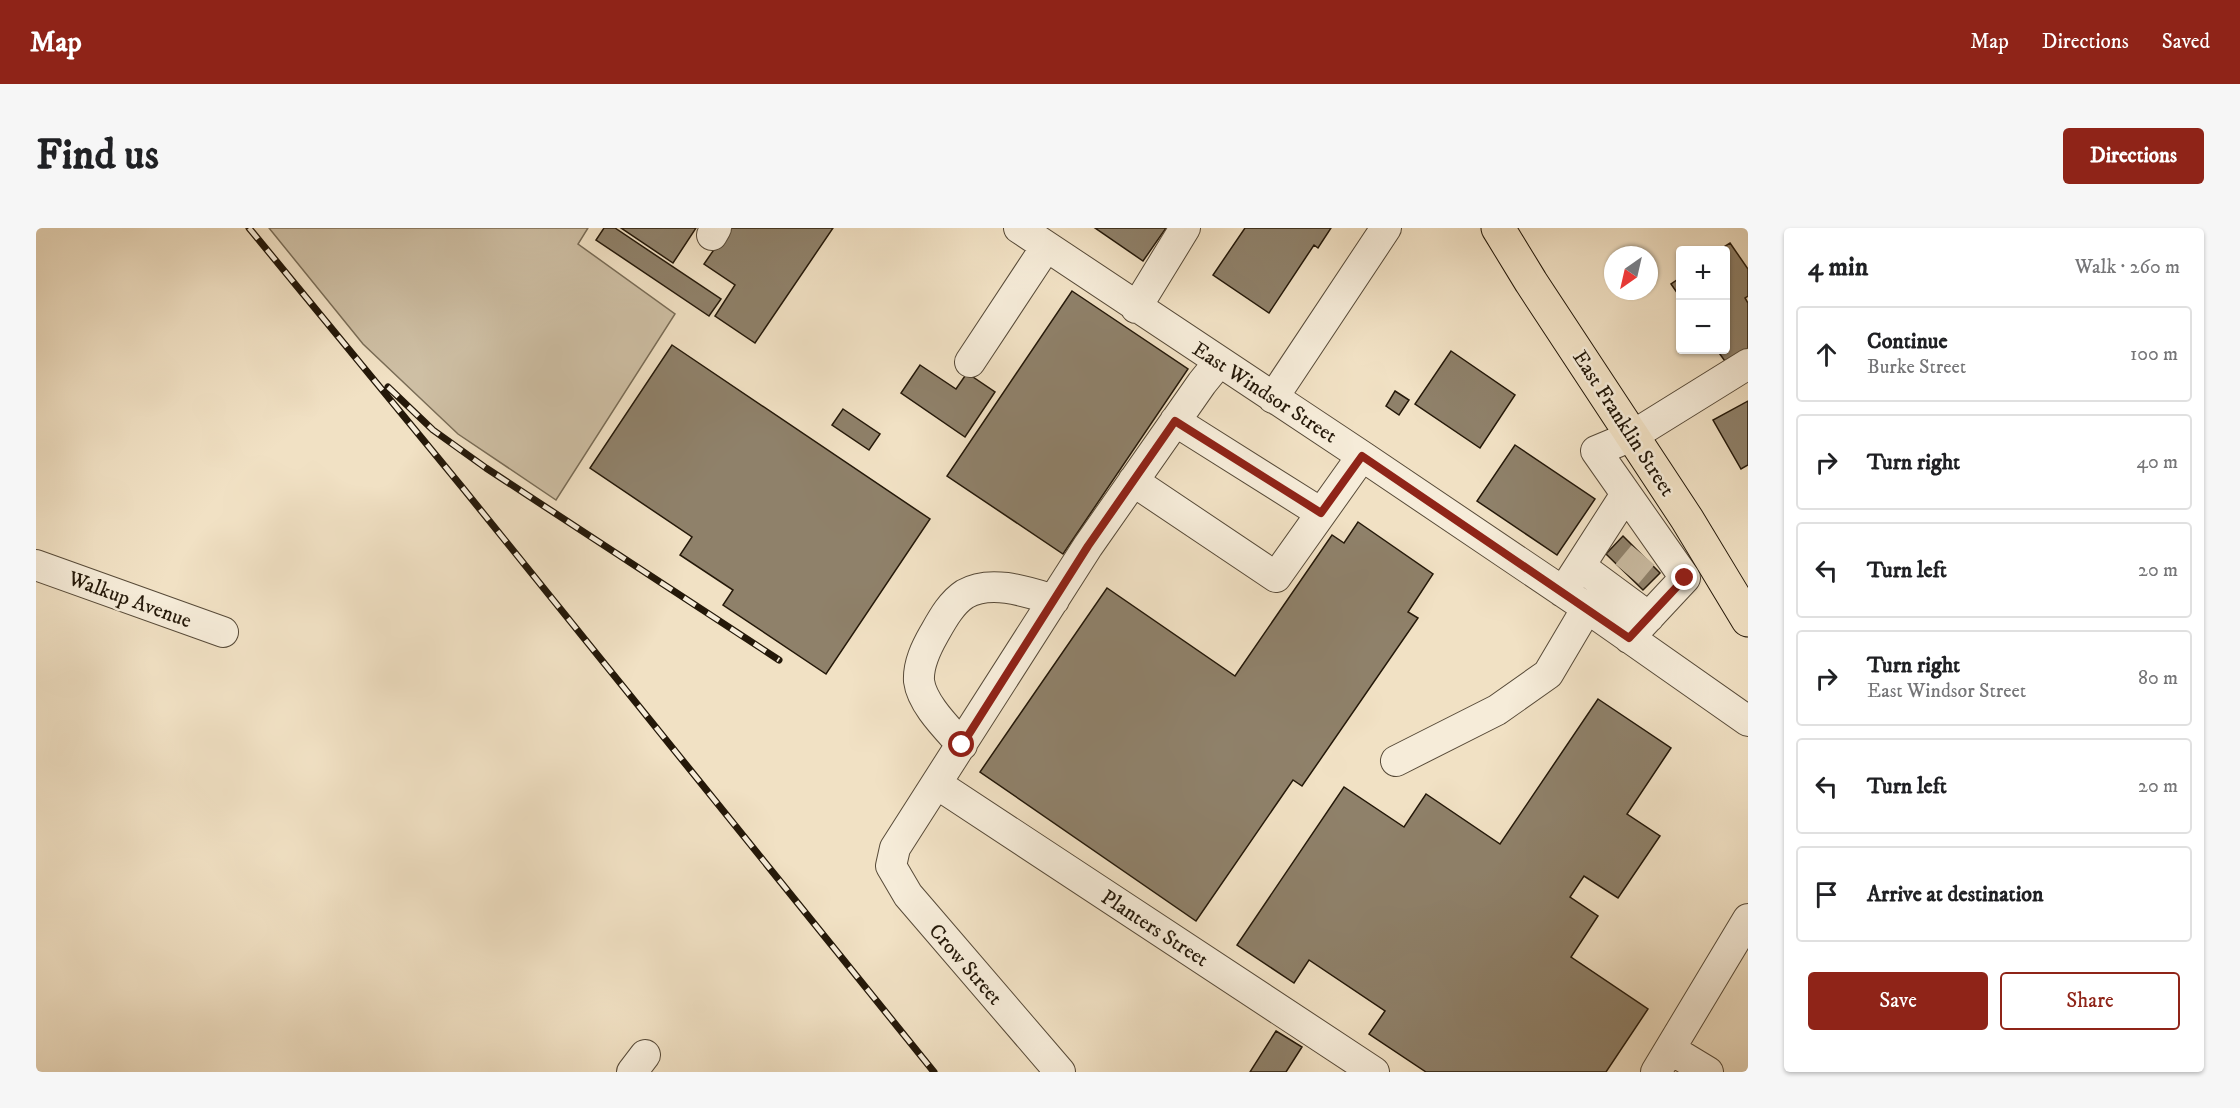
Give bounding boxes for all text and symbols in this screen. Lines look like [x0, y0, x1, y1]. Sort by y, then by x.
text: Map [30, 25, 82, 60]
text: Map [1970, 29, 2009, 55]
text: Directions [2042, 29, 2129, 55]
text: Saved [2162, 29, 2210, 55]
button: Directions [2063, 128, 2204, 184]
text: Find us [36, 130, 159, 182]
north arrow [1604, 246, 1658, 300]
map controls [1676, 246, 1730, 354]
button: + [1676, 246, 1730, 300]
text: 4 min [1808, 251, 1868, 284]
text: Walk · 260 m [2075, 255, 2180, 280]
button: − [1676, 300, 1730, 354]
text: Continue [1867, 328, 1948, 355]
street label: East Windsor Street [1187, 336, 1342, 449]
icon: ahead [1810, 338, 1843, 371]
text: 100 m [2130, 342, 2178, 367]
street label: East Franklin Street [1566, 346, 1680, 502]
text: Burke Street [1867, 355, 1966, 380]
icon: right [1810, 446, 1843, 479]
text: Turn right [1867, 449, 1960, 476]
text: 40 m [2136, 450, 2178, 475]
icon: left [1810, 554, 1843, 587]
text: Turn left [1867, 557, 1947, 584]
text: 20 m [2138, 558, 2178, 583]
route end [1671, 564, 1697, 590]
street label: Walkup Avenue [64, 565, 195, 634]
text: Turn right [1867, 652, 1960, 679]
icon: right [1810, 662, 1843, 695]
text: 80 m [2138, 666, 2178, 691]
text: East Windsor Street [1867, 679, 2026, 704]
route start [948, 731, 974, 757]
icon: left [1810, 770, 1843, 803]
text: Turn left [1867, 773, 1947, 800]
text: 20 m [2138, 774, 2178, 799]
icon: arrive [1810, 878, 1843, 911]
text: Arrive at destination [1867, 881, 2044, 908]
street label: Planters Street [1096, 885, 1213, 973]
street label: Crow Street [923, 919, 1008, 1011]
button: Save [1808, 972, 1988, 1030]
button: Share [2000, 972, 2180, 1030]

